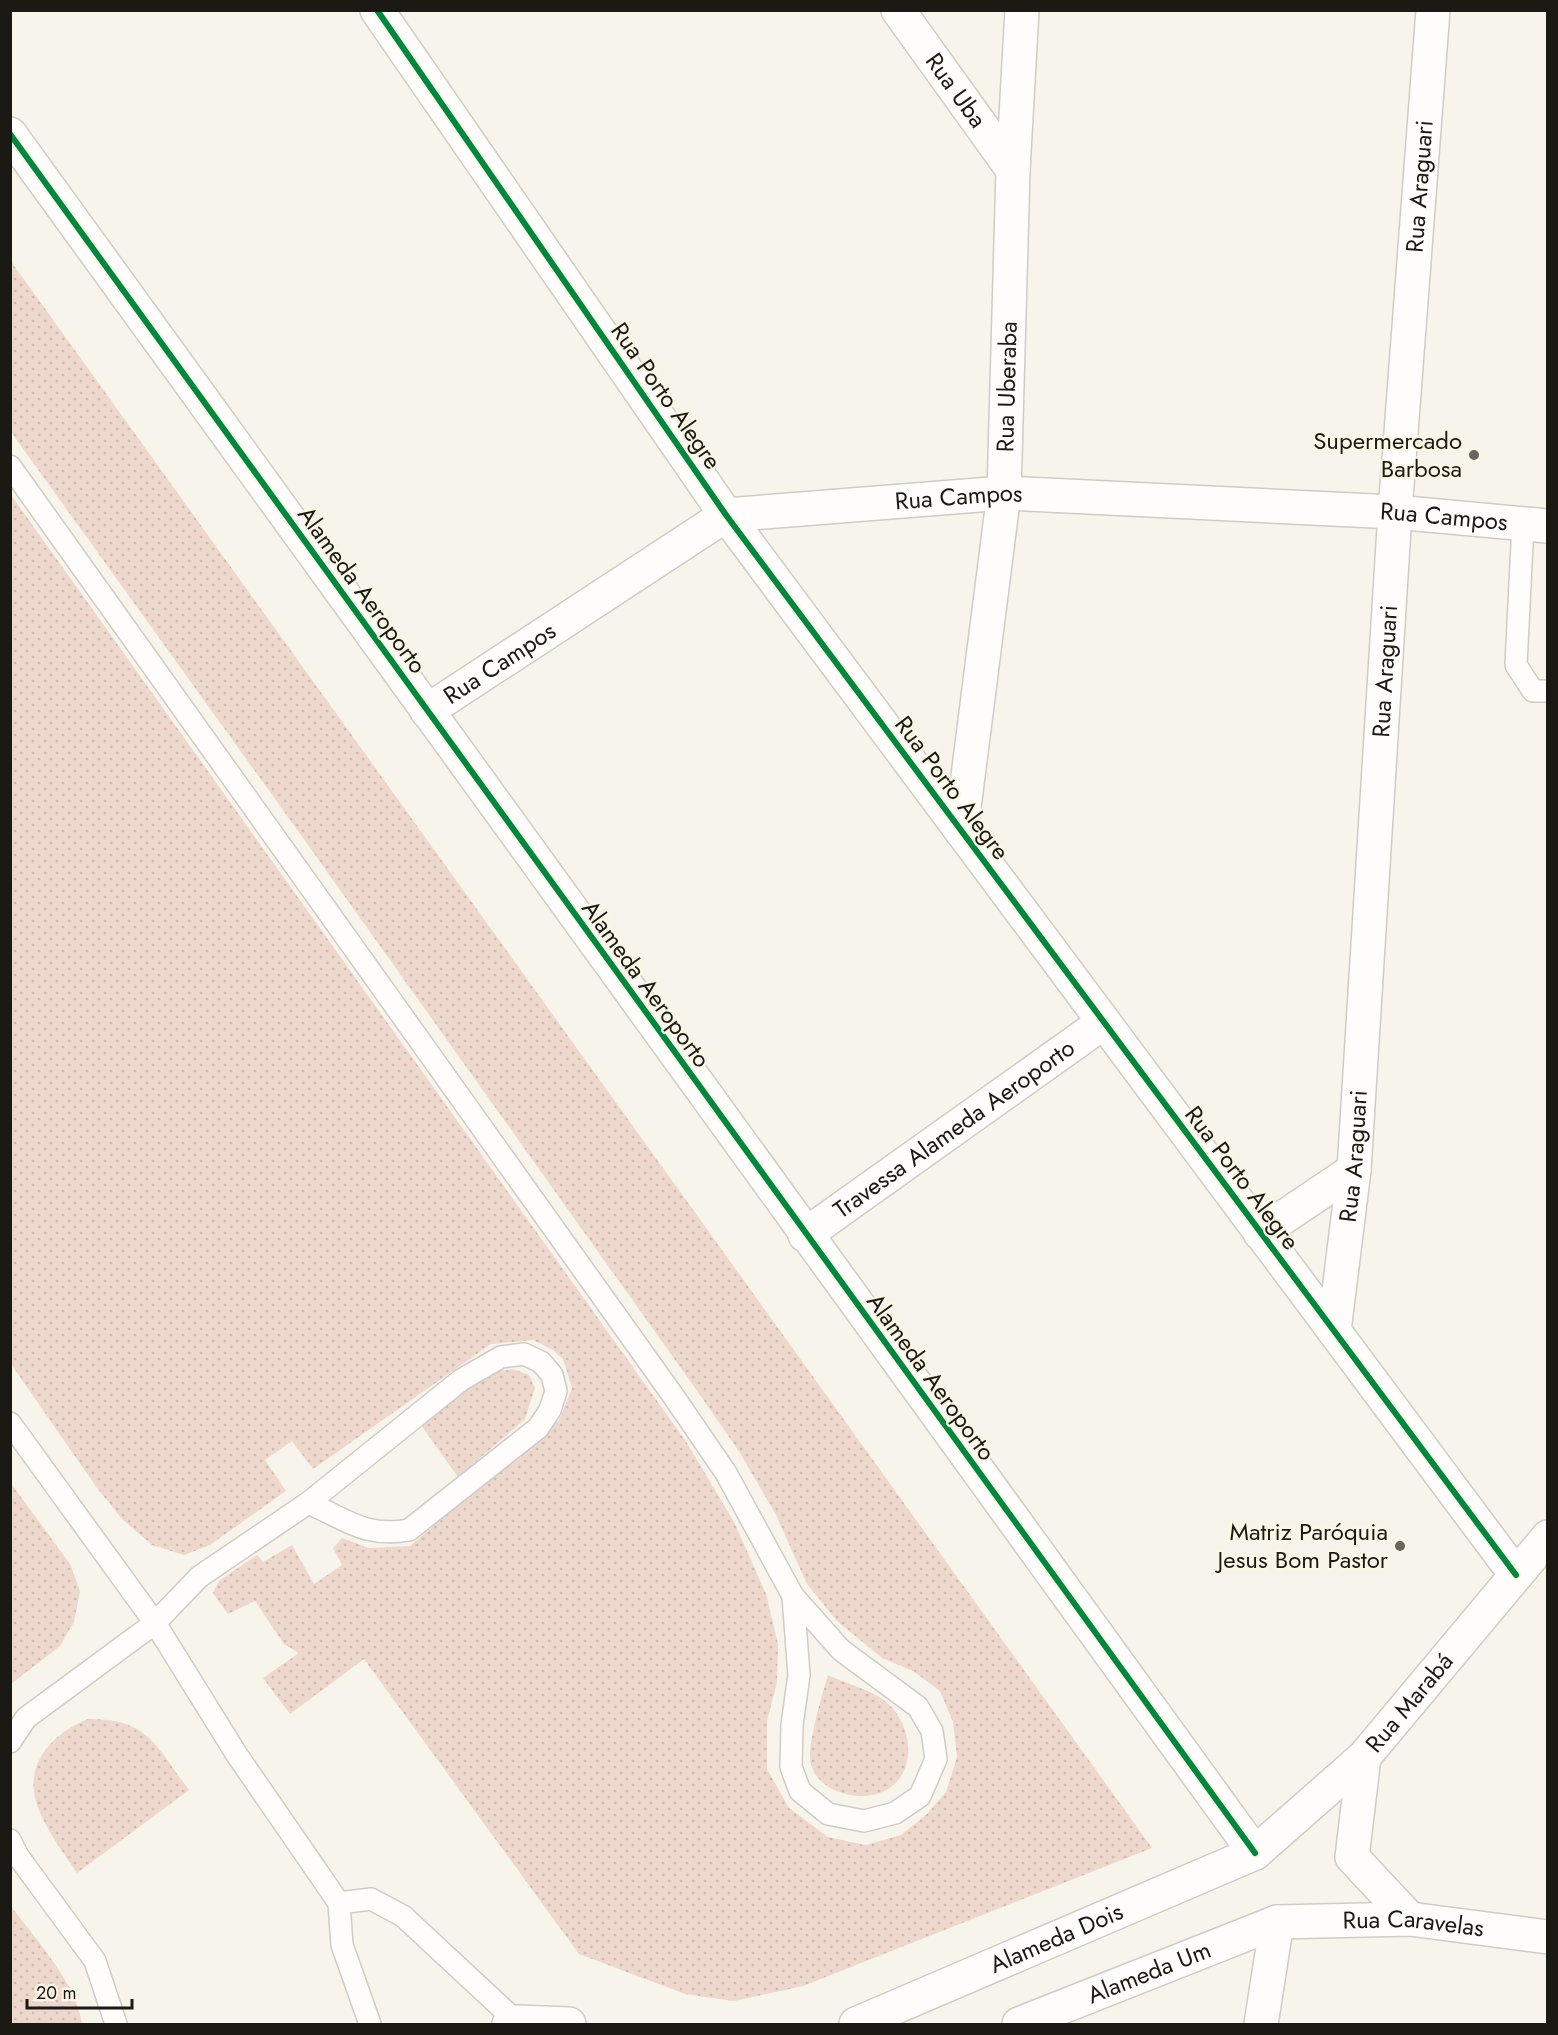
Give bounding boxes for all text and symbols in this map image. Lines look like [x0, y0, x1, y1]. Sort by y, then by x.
street label: Rua Uba [917, 45, 995, 135]
street label: Rua Araguari [1397, 119, 1442, 254]
street label: Rua Porto Alegre [603, 315, 730, 476]
street label: Rua Uberaba [987, 321, 1026, 453]
place label: Supermercado Barbosa [1313, 423, 1462, 486]
marker: Supermercado Barbosa [1467, 448, 1481, 462]
street label: Rua Campos [894, 475, 1023, 519]
street label: Rua Campos [1379, 493, 1509, 539]
street label: Alameda Aeroporto [290, 499, 435, 681]
street label: Rua Araguari [1363, 604, 1406, 739]
street label: Rua Campos [436, 613, 563, 713]
street label: Rua Porto Alegre [887, 708, 1018, 867]
street label: Alameda Aeroporto [574, 893, 719, 1075]
street label: Travessa Alameda Aeroporto [826, 1030, 1082, 1227]
street label: Rua Araguari [1330, 1089, 1376, 1224]
street label: Rua Porto Alegre [1177, 1098, 1308, 1257]
street label: Alameda Aeroporto [859, 1286, 1004, 1468]
place label: Matriz Paróquia Jesus Bom Pastor [1215, 1514, 1389, 1577]
marker: Matriz Paróquia Jesus Bom Pastor [1393, 1539, 1407, 1553]
street label: Rua Marabá [1357, 1645, 1461, 1760]
street label: Alameda Dois [984, 1894, 1128, 1982]
street label: Rua Caravelas [1342, 1901, 1486, 1945]
street label: Alameda Um [1082, 1932, 1216, 2012]
scale bar [27, 1972, 132, 2010]
text: 20 m [36, 1980, 76, 2006]

